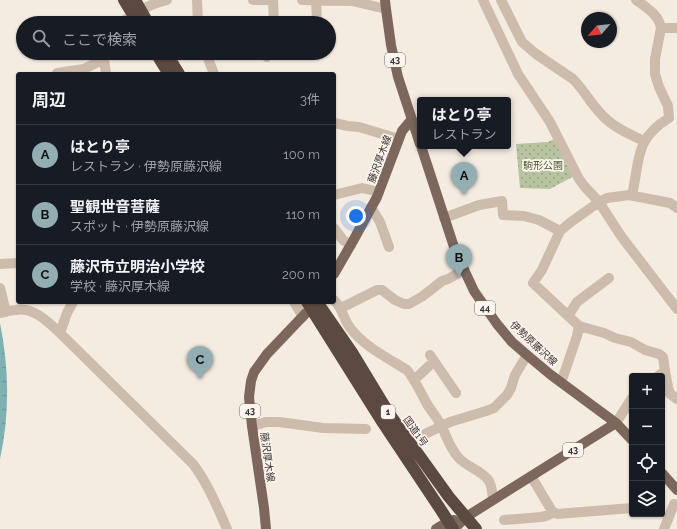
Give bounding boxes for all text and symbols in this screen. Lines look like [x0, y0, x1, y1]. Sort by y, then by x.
north arrow [581, 12, 617, 48]
search box [16, 16, 336, 60]
icon: search [30, 27, 52, 49]
text: ここで検索 [62, 31, 137, 49]
road number: 43 [385, 53, 405, 67]
text: 周辺 [32, 90, 66, 110]
text: 3件 [300, 92, 320, 107]
popup [417, 97, 511, 149]
text: はとり亭 [431, 106, 492, 124]
text: レストラン [431, 127, 497, 142]
street label: 藤沢厚木線 [366, 134, 393, 185]
text: はとり亭 [70, 138, 130, 156]
text: A [41, 147, 49, 162]
text: 100 m [283, 147, 320, 162]
text: レストラン · 伊勢原藤沢線 [70, 159, 222, 174]
park label: 駒形公園 [523, 160, 563, 171]
pin: A [451, 162, 477, 195]
text: 聖観世音菩薩 [70, 198, 160, 216]
your location [346, 206, 366, 226]
text: B [41, 207, 49, 222]
text: 110 m [286, 207, 320, 222]
text: スポット · 伊勢原藤沢線 [70, 219, 209, 234]
pin: B [446, 244, 472, 277]
text: 藤沢市立明治小学校 [70, 258, 205, 276]
text: C [41, 267, 49, 282]
text: 200 m [282, 267, 320, 282]
text: 学校 · 藤沢厚木線 [70, 279, 170, 294]
road number: 44 [475, 301, 495, 315]
street label: 伊勢原藤沢線 [508, 319, 559, 368]
pin: C [187, 346, 213, 379]
map controls [629, 373, 665, 517]
button: + [629, 373, 665, 409]
road number: 43 [240, 404, 260, 418]
road number: 1 [381, 405, 395, 419]
button: − [629, 409, 665, 445]
street label: 国道1号 [401, 414, 430, 448]
street label: 藤沢厚木線 [259, 432, 276, 483]
road number: 43 [563, 443, 583, 457]
button: locate [629, 445, 665, 481]
button: layers [629, 481, 665, 517]

